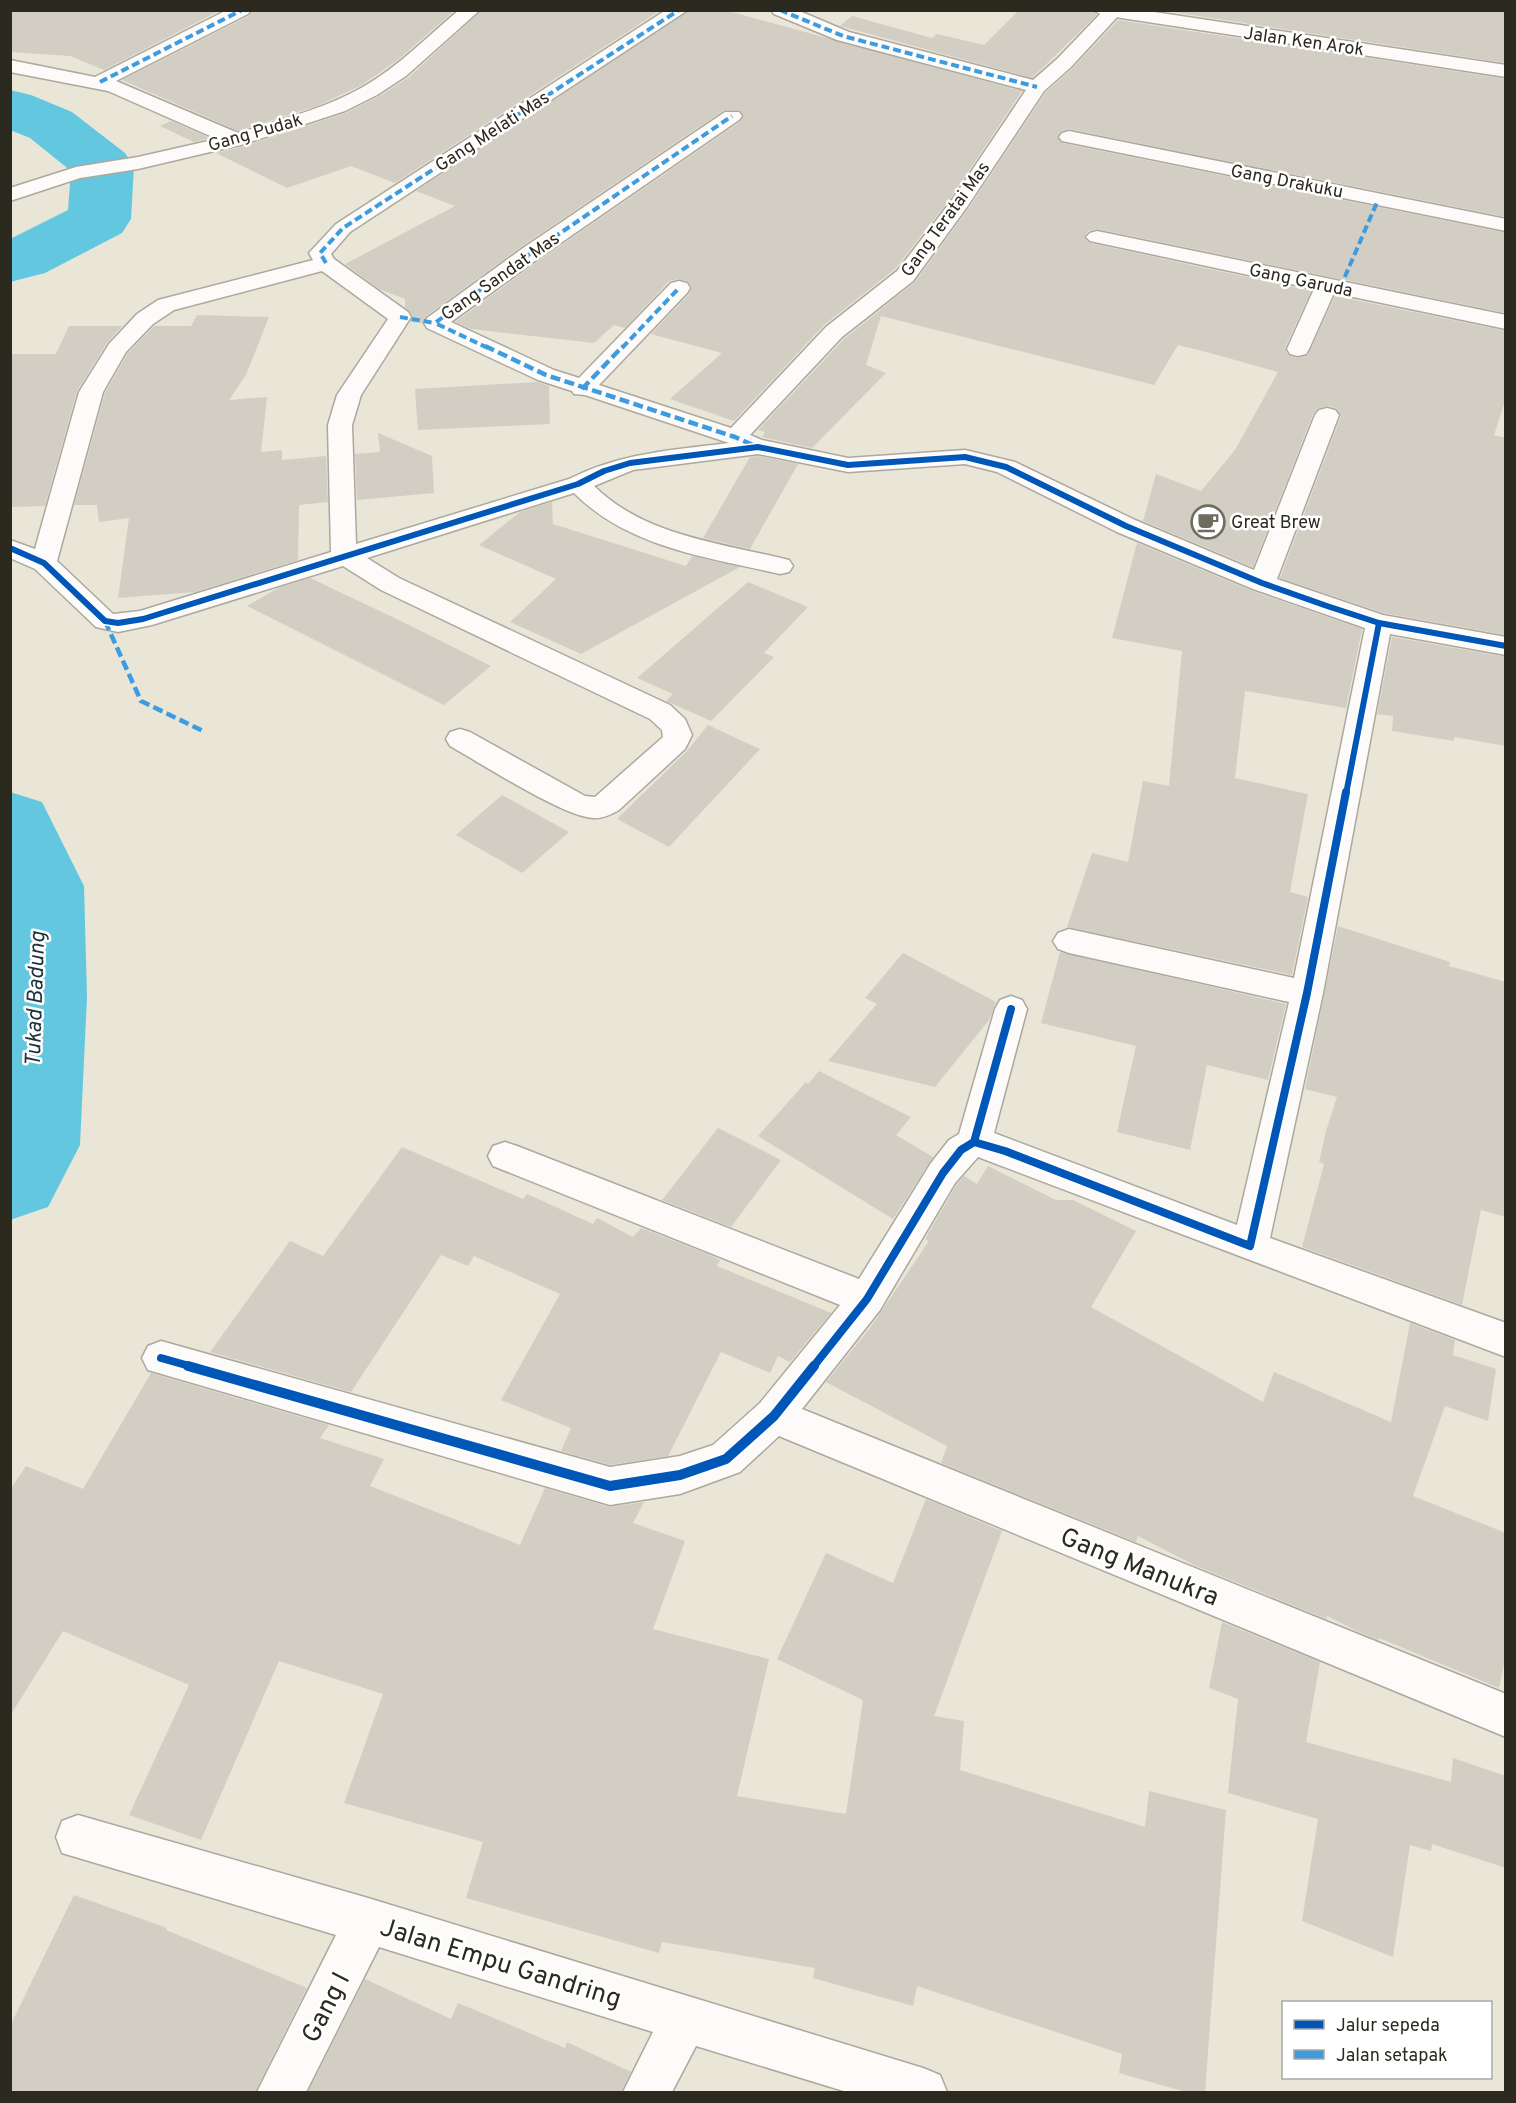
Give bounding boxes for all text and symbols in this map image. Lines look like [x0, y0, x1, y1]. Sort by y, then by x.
street label: Jalan Ken Arok [1242, 23, 1366, 62]
street label: Gang Melati Mas [431, 87, 554, 178]
street label: Gang Pudak [206, 109, 305, 158]
street label: Gang Teratai Mas [897, 158, 996, 282]
street label: Gang Drakuku [1228, 160, 1345, 205]
street label: Gang Sandat Mas [437, 228, 565, 327]
street label: Gang Garuda [1247, 259, 1355, 304]
cafe icon: Great Brew [1190, 504, 1226, 540]
place label: Great Brew [1231, 512, 1321, 535]
water label: Tukad Badung [21, 930, 52, 1067]
street label: Gang Manukra [1055, 1521, 1223, 1615]
street label: Jalan Empu Gandring [376, 1912, 625, 2017]
street label: Gang I [295, 1967, 359, 2049]
legend [1282, 2001, 1492, 2079]
text: Jalur sepeda [1336, 2015, 1440, 2038]
text: Jalan setapak [1336, 2045, 1448, 2068]

